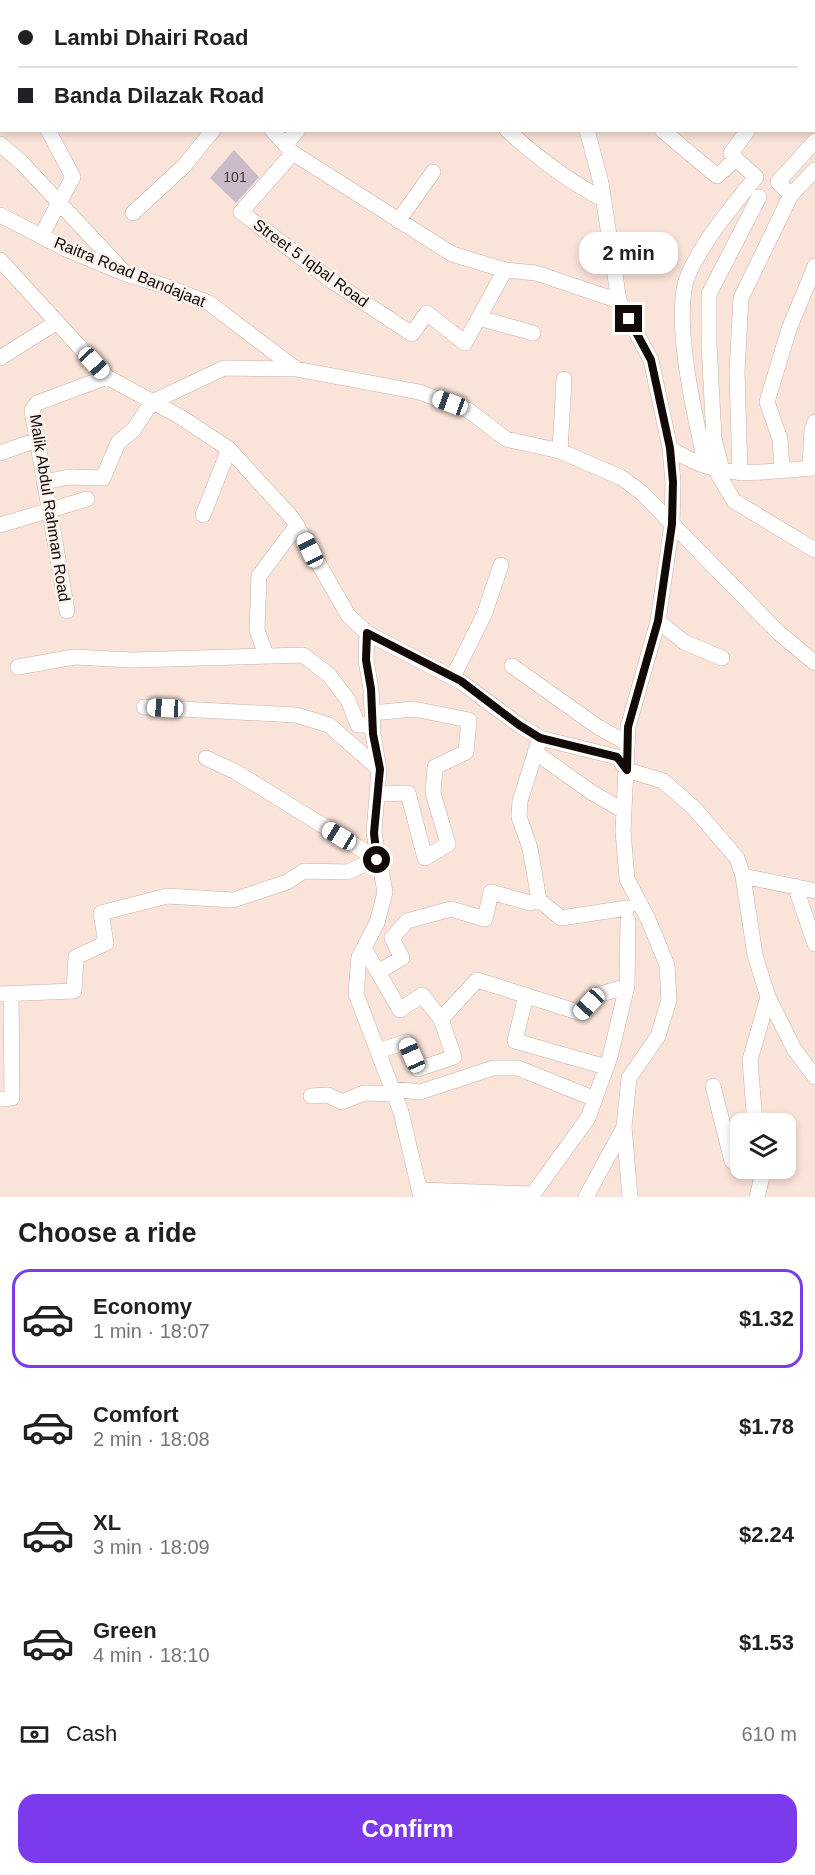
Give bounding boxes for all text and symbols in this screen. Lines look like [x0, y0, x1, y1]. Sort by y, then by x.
text: Lambi Dhairi Road [54, 25, 248, 50]
text: Banda Dilazak Road [54, 83, 264, 108]
house number: 101 [223, 169, 247, 185]
street label: Street 5 Iqbal Road [250, 216, 372, 310]
callout: 2 min [580, 232, 678, 274]
street label: Raitra Road Bandajaat [52, 234, 209, 310]
text: 2 min [602, 242, 655, 264]
route end [615, 305, 642, 332]
car [75, 344, 113, 382]
car [430, 388, 470, 418]
street label: Malik Abdul Rahman Road [27, 413, 73, 603]
car [294, 530, 326, 570]
car [147, 698, 183, 718]
car [319, 819, 359, 853]
route start [363, 846, 390, 873]
car [570, 985, 608, 1023]
car [396, 1035, 428, 1075]
map controls [730, 1113, 796, 1179]
button: layers [730, 1113, 796, 1179]
text: Choose a ride [18, 1218, 197, 1248]
icon: car [21, 1292, 75, 1346]
text: Economy [93, 1294, 192, 1319]
text: $1.32 [739, 1306, 794, 1331]
text: 1 min · 18:07 [93, 1320, 210, 1342]
icon: car [21, 1400, 75, 1454]
text: Comfort [93, 1402, 179, 1427]
text: $1.78 [739, 1414, 794, 1439]
text: 2 min · 18:08 [93, 1428, 210, 1450]
icon: car [21, 1508, 75, 1562]
text: XL [93, 1510, 121, 1535]
text: $2.24 [739, 1522, 794, 1547]
text: 3 min · 18:09 [93, 1536, 210, 1558]
icon: car [21, 1616, 75, 1670]
text: Green [93, 1618, 157, 1643]
text: $1.53 [739, 1630, 794, 1655]
text: 4 min · 18:10 [93, 1644, 210, 1666]
icon: cash [18, 1718, 51, 1751]
text: Cash [66, 1721, 117, 1746]
text: 610 m [741, 1723, 797, 1745]
button: Confirm [18, 1794, 797, 1863]

